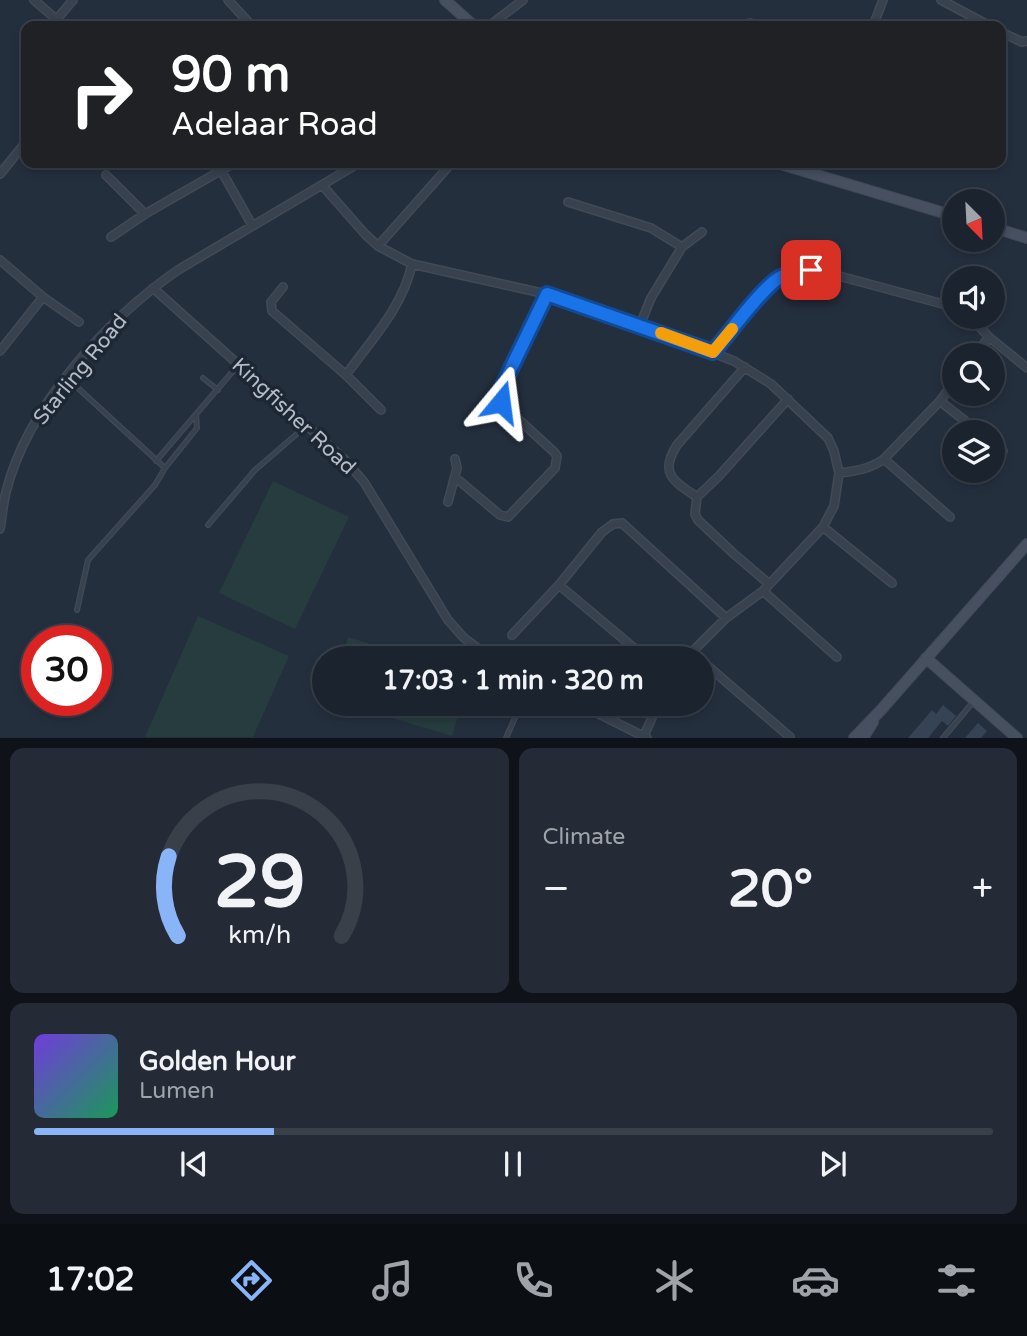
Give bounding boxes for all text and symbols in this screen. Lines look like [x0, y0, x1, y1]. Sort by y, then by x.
text: 90 m [171, 46, 290, 105]
icon: right [56, 49, 147, 140]
text: Adelaar Road [171, 106, 378, 144]
north arrow [942, 189, 1004, 252]
map controls [942, 189, 1005, 483]
pin [781, 240, 841, 300]
icon: arrive [792, 251, 830, 289]
button: sound [942, 266, 1005, 329]
street label: Starling Road [28, 309, 133, 430]
button: search [942, 343, 1005, 406]
street label: Kingfisher Road [227, 353, 361, 480]
position arrow [464, 365, 538, 439]
button: layers [942, 420, 1005, 483]
speed limit sign: 30 [21, 625, 112, 716]
text: 17:03 · 1 min · 320 m [382, 665, 644, 696]
text: Climate [543, 823, 625, 851]
text: 29 [214, 840, 305, 928]
text: 20° [728, 858, 813, 921]
text: − [543, 866, 570, 912]
text: + [972, 866, 993, 912]
text: km/h [228, 920, 291, 950]
text: Golden Hour [139, 1046, 296, 1077]
text: Lumen [139, 1077, 214, 1105]
icon: previous [175, 1145, 213, 1183]
icon: pause [494, 1145, 532, 1183]
icon: next [814, 1145, 852, 1183]
icon: directions [227, 1256, 276, 1305]
icon: music [368, 1256, 417, 1305]
icon: phone [509, 1256, 558, 1305]
icon: climate [650, 1256, 699, 1305]
icon: car [791, 1256, 840, 1305]
icon: filters [932, 1256, 981, 1305]
text: 17:02 [46, 1261, 135, 1299]

